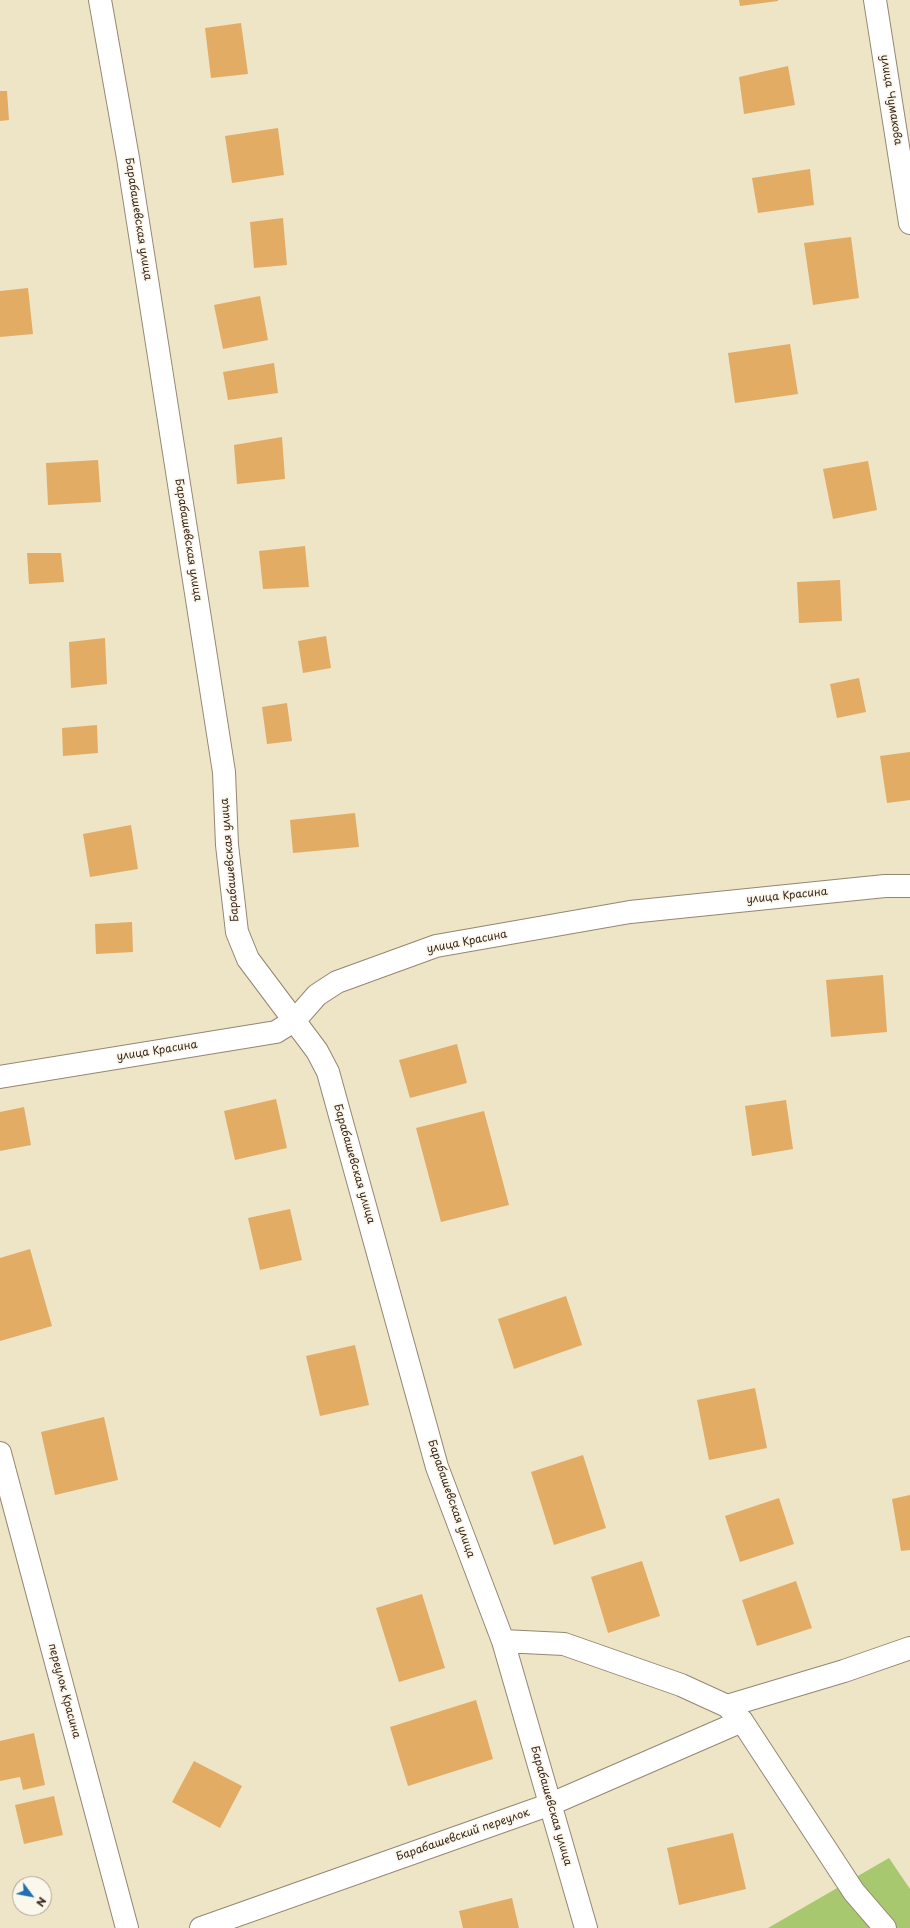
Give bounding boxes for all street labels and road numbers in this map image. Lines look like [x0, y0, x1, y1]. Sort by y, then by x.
street label: улица Чумакова [877, 54, 905, 146]
street label: Барабашевская улица [122, 157, 154, 281]
street label: Барабашевская улица [172, 478, 204, 602]
street label: Барабашевская улица [218, 798, 242, 922]
street label: улица Красина [746, 885, 828, 907]
street label: улица Красина [426, 928, 508, 956]
street label: улица Красина [116, 1038, 198, 1064]
street label: Барабашевская улица [331, 1103, 377, 1225]
street label: Барабашевская улица [425, 1438, 477, 1560]
street label: переулок Красина [45, 1642, 83, 1740]
street label: Барабашевская улица [528, 1745, 574, 1867]
street label: Барабашевский переулок [395, 1806, 531, 1864]

